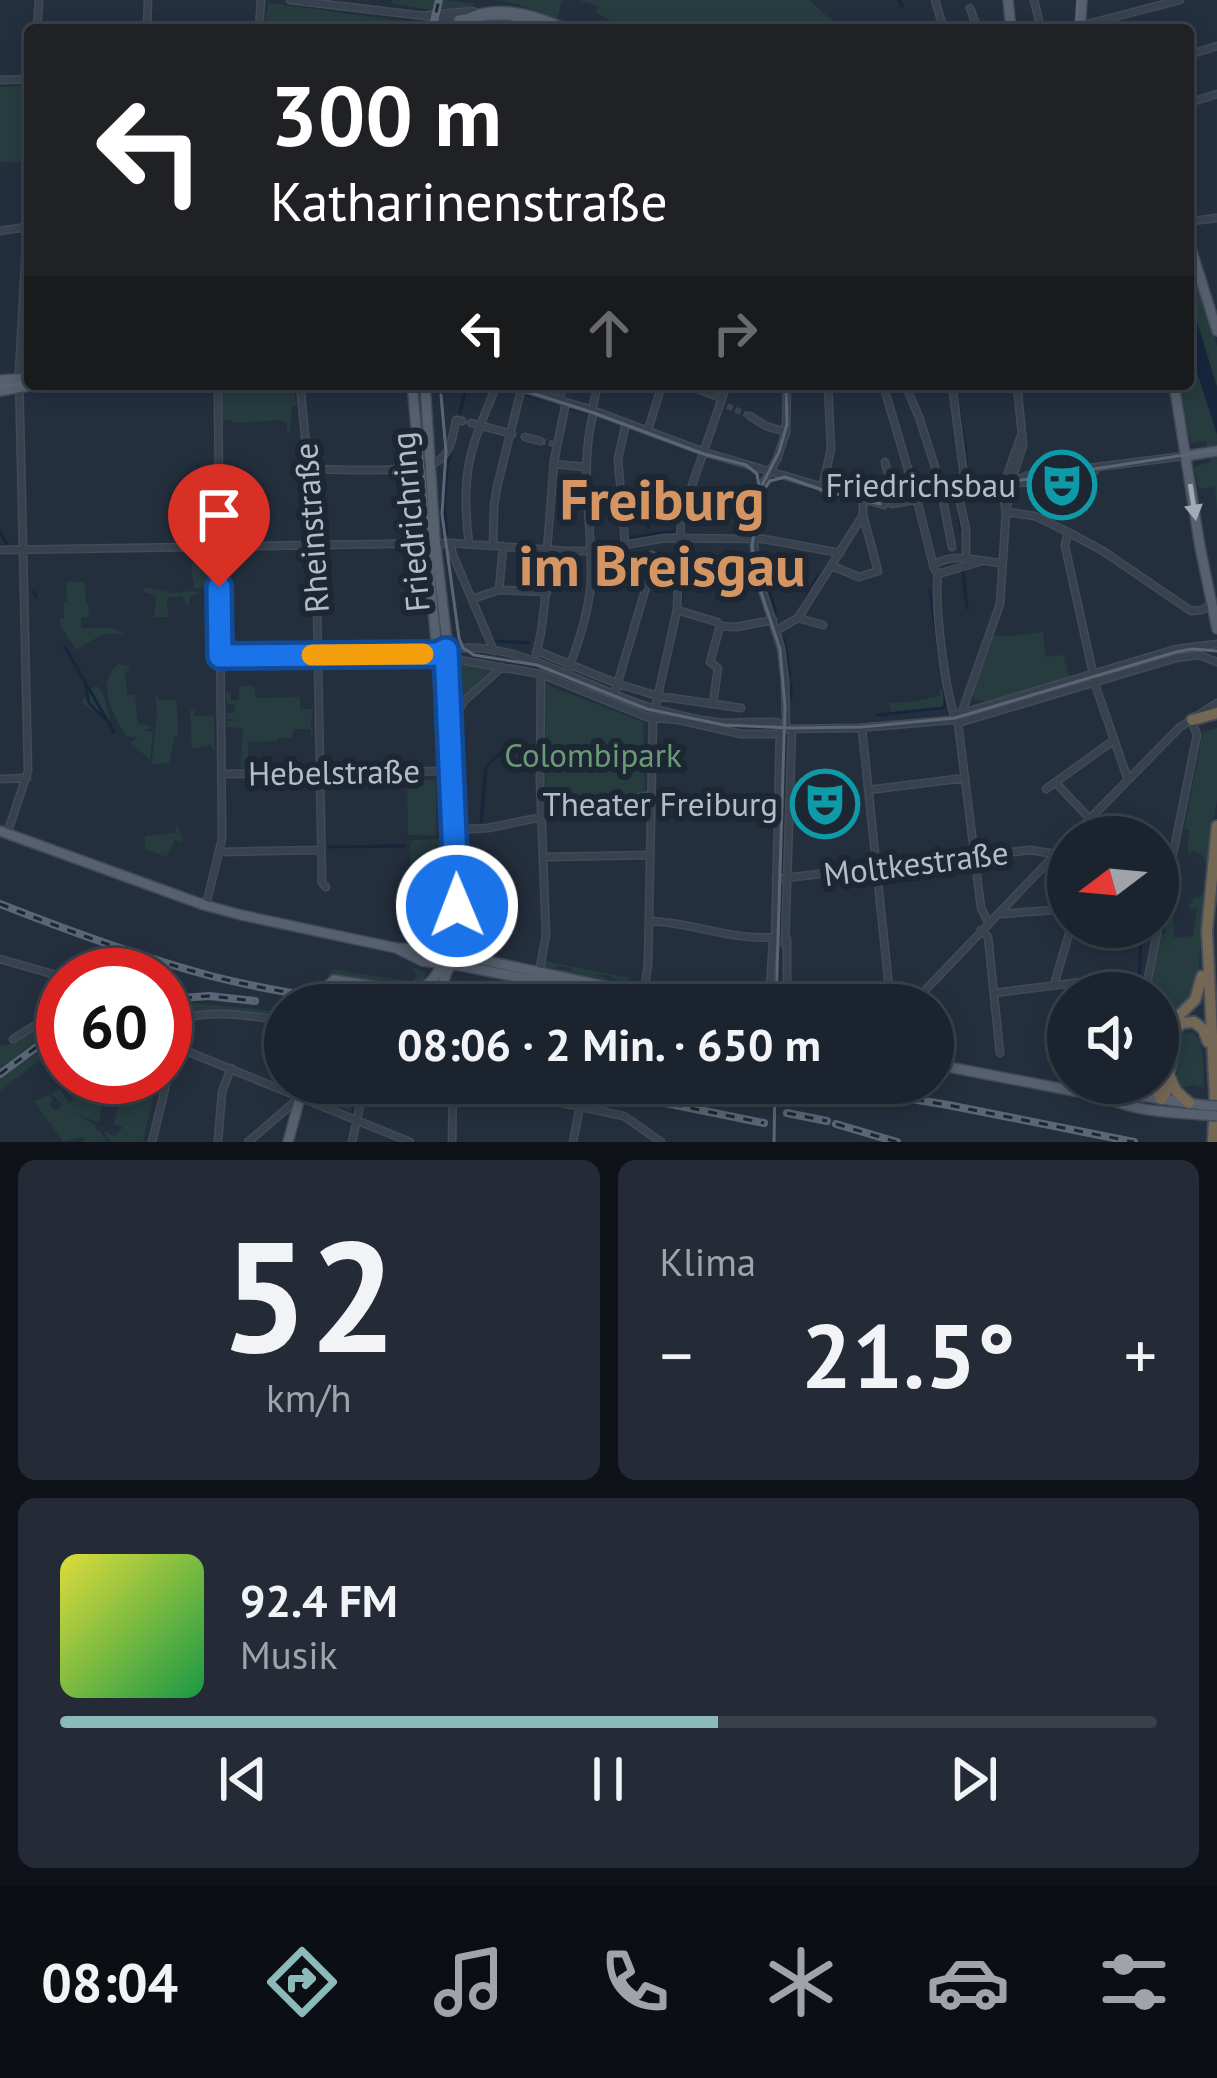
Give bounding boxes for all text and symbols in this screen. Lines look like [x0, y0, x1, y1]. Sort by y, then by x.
text: 300 m [270, 60, 502, 169]
icon: left [72, 72, 228, 228]
text: Katharinenstraße [270, 166, 668, 236]
icon: left [450, 300, 516, 366]
icon: ahead [576, 300, 642, 366]
icon: right [702, 300, 768, 366]
street label: Friedrichring [380, 430, 439, 614]
street label: Rheinstraße [283, 442, 338, 614]
theatre icon: Friedrichsbau [1027, 450, 1097, 520]
district label: Freiburg im Breisgau [518, 462, 806, 602]
place label: Friedrichsbau [825, 463, 1016, 506]
pin [168, 464, 270, 587]
icon: arrive [186, 482, 252, 548]
one-way arrow [1184, 483, 1202, 521]
park label: Colombipark [504, 733, 682, 776]
street label: Hebelstraße [248, 749, 420, 794]
theatre icon: Theater Freiburg [790, 769, 860, 839]
place label: Theater Freiburg [542, 782, 778, 825]
north arrow [1047, 816, 1179, 948]
map controls [1047, 816, 1179, 1104]
street label: Moltkestraße [821, 830, 1011, 895]
position arrow [394, 843, 520, 969]
speed limit sign: 60 [36, 948, 192, 1104]
button: sound [1047, 972, 1179, 1104]
text: 08:06 · 2 Min. · 650 m [397, 1015, 821, 1073]
text: 52 [220, 1193, 397, 1395]
text: Klima [660, 1236, 756, 1287]
text: 21.5° [801, 1296, 1016, 1413]
text: − [660, 1312, 693, 1397]
text: + [1124, 1312, 1157, 1397]
text: km/h [266, 1372, 352, 1423]
text: 92.4 FM [240, 1571, 398, 1629]
text: Musik [240, 1629, 337, 1680]
icon: previous [210, 1746, 276, 1812]
icon: pause [575, 1746, 641, 1812]
icon: next [941, 1746, 1007, 1812]
icon: directions [260, 1940, 344, 2024]
icon: music [427, 1940, 511, 2024]
icon: phone [593, 1940, 677, 2024]
icon: climate [759, 1940, 843, 2024]
icon: car [926, 1940, 1010, 2024]
icon: filters [1092, 1940, 1176, 2024]
text: 08:04 [41, 1947, 178, 2017]

